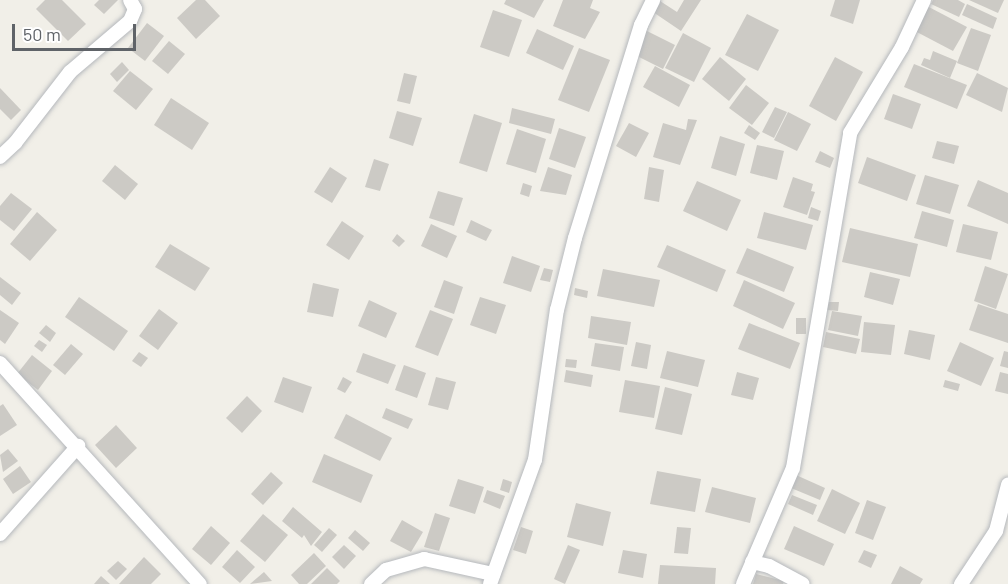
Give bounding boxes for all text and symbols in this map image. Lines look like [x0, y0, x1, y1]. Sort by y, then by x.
scale bar [15, 12, 140, 50]
text: 50 m [23, 23, 61, 45]

